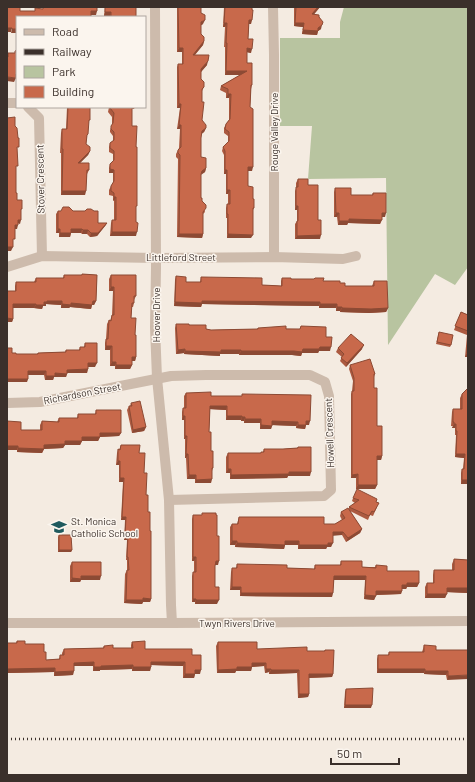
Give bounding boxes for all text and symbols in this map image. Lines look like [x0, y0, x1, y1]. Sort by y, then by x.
legend [16, 16, 146, 108]
text: Road [52, 24, 79, 38]
text: Railway [52, 44, 92, 58]
text: Park [52, 64, 76, 78]
text: Building [52, 84, 94, 98]
street label: Rouge Valley Drive [268, 93, 280, 171]
street label: Stover Crescent [33, 144, 47, 214]
street label: Littleford Street [146, 251, 216, 263]
street label: Hoover Drive [150, 287, 162, 343]
street label: Richardson Street [42, 380, 122, 406]
street label: Howell Crescent [322, 397, 336, 468]
place label: St. Monica Catholic School [71, 515, 138, 539]
school or university icon: St. Monica Catholic School [50, 518, 68, 536]
street label: Twyn Rivers Drive [199, 617, 275, 629]
scale bar [331, 740, 399, 766]
text: 50 m [337, 746, 362, 760]

